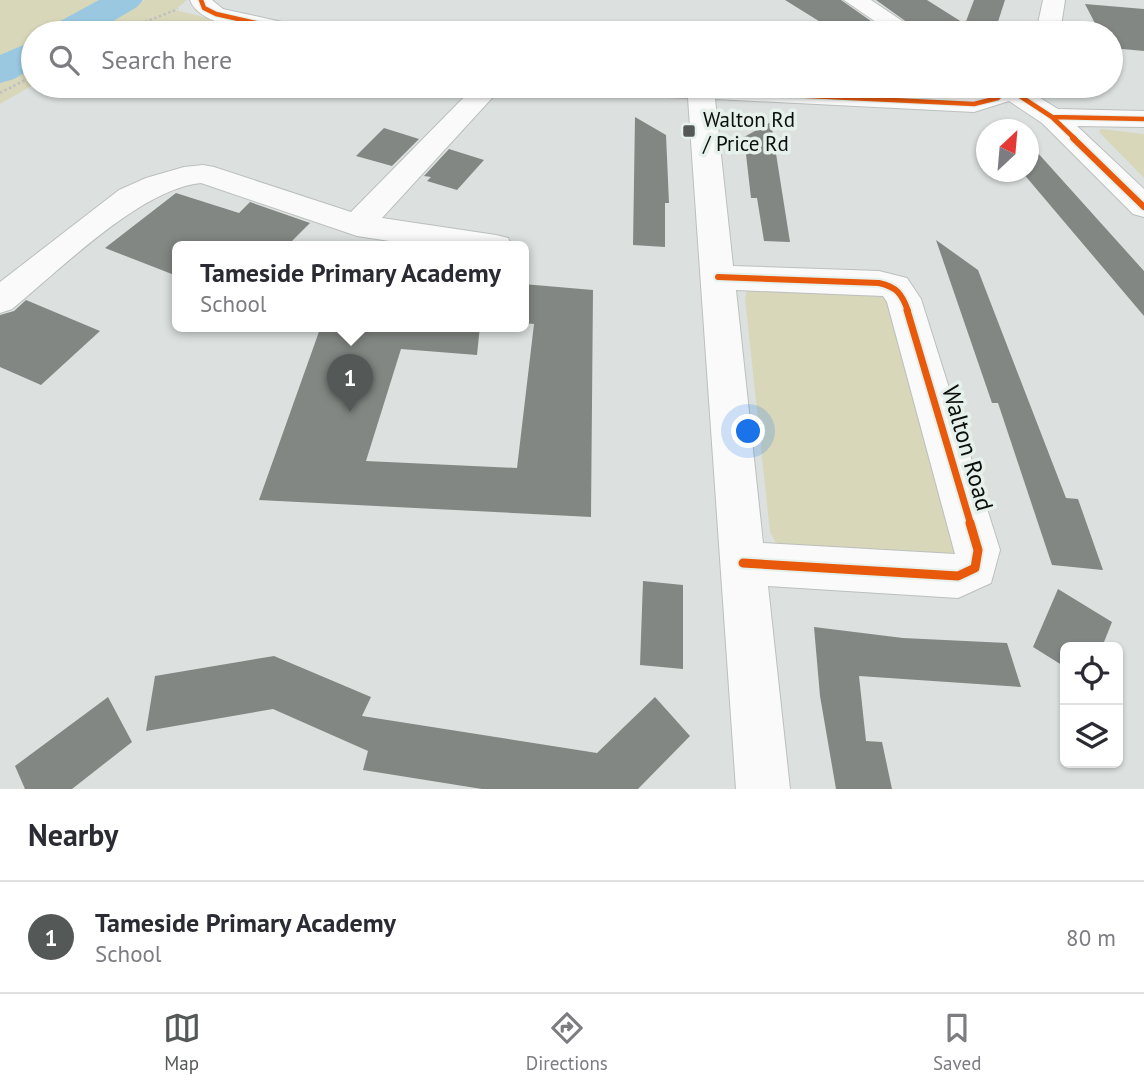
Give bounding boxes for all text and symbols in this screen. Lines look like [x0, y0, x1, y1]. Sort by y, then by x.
search box [21, 21, 1123, 98]
icon: search [45, 41, 83, 79]
text: Search here [101, 43, 232, 76]
place label: Walton Rd / Price Rd [702, 106, 795, 157]
north arrow [976, 119, 1039, 182]
marker: Walton Rd / Price Rd [681, 123, 697, 139]
popup [172, 241, 529, 332]
text: Tameside Primary Academy [200, 256, 501, 289]
text: School [200, 289, 267, 318]
pin: 1 [327, 354, 373, 412]
street label: Walton Road [935, 382, 1001, 514]
your location [731, 414, 765, 448]
map controls [1060, 642, 1123, 768]
button: locate [1060, 642, 1123, 705]
button: layers [1060, 705, 1123, 768]
text: Nearby [28, 815, 118, 854]
text: Tameside Primary Academy [95, 906, 396, 939]
text: 1 [44, 923, 58, 952]
text: 80 m [1066, 923, 1116, 952]
text: School [95, 939, 162, 968]
tab: Map [163, 1009, 201, 1075]
tab: Directions [526, 1009, 608, 1075]
tab: Saved [933, 1009, 981, 1075]

